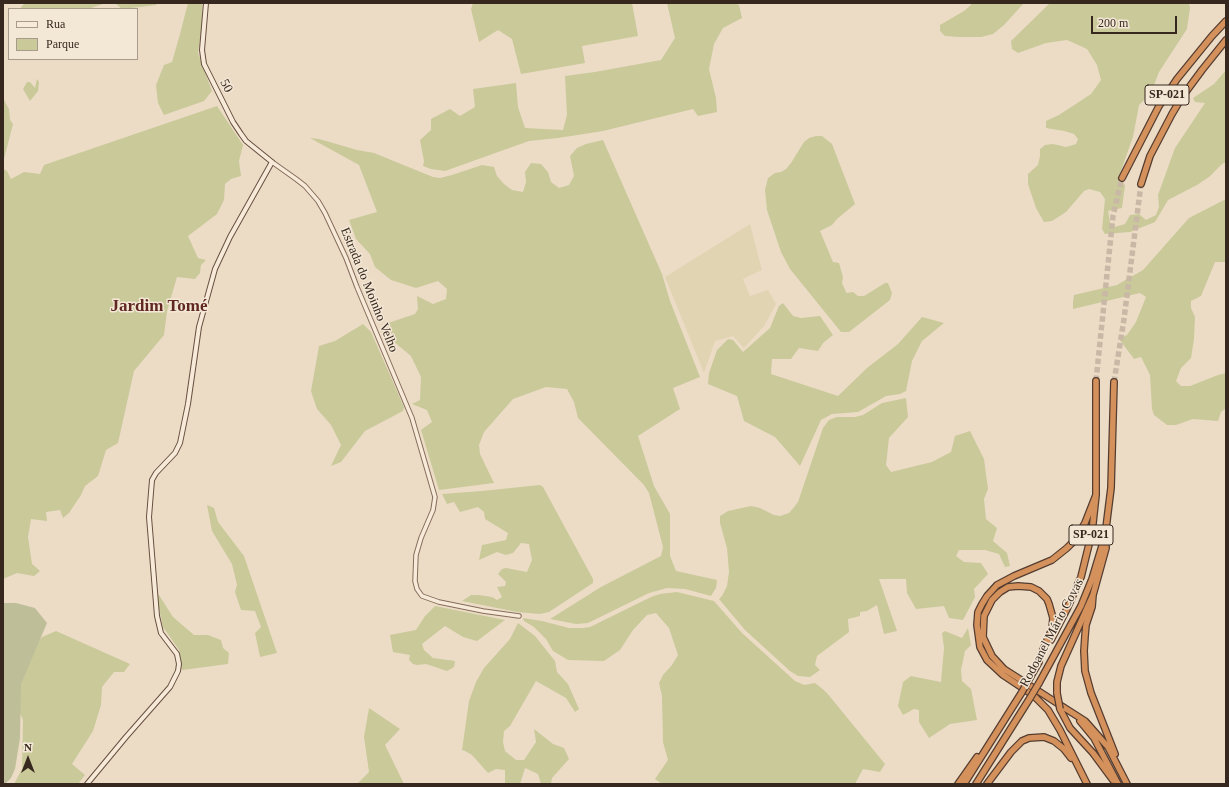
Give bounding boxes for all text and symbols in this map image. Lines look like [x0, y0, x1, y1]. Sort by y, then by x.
legend [8, 8, 138, 60]
scale bar [1093, 8, 1179, 34]
text: 200 m [1098, 16, 1128, 30]
text: Rua [46, 17, 65, 31]
text: Parque [46, 37, 79, 51]
street label: 50 [216, 77, 236, 95]
road number: SP-021 [1145, 85, 1189, 105]
street label: Estrada do Moinho Velho [337, 225, 401, 355]
district label: Jardim Tomé [110, 297, 208, 317]
road number: SP-021 [1069, 525, 1113, 545]
street label: Rodoanel Mário Covas [1017, 576, 1087, 690]
north arrow [8, 739, 48, 779]
text: N [24, 741, 32, 753]

